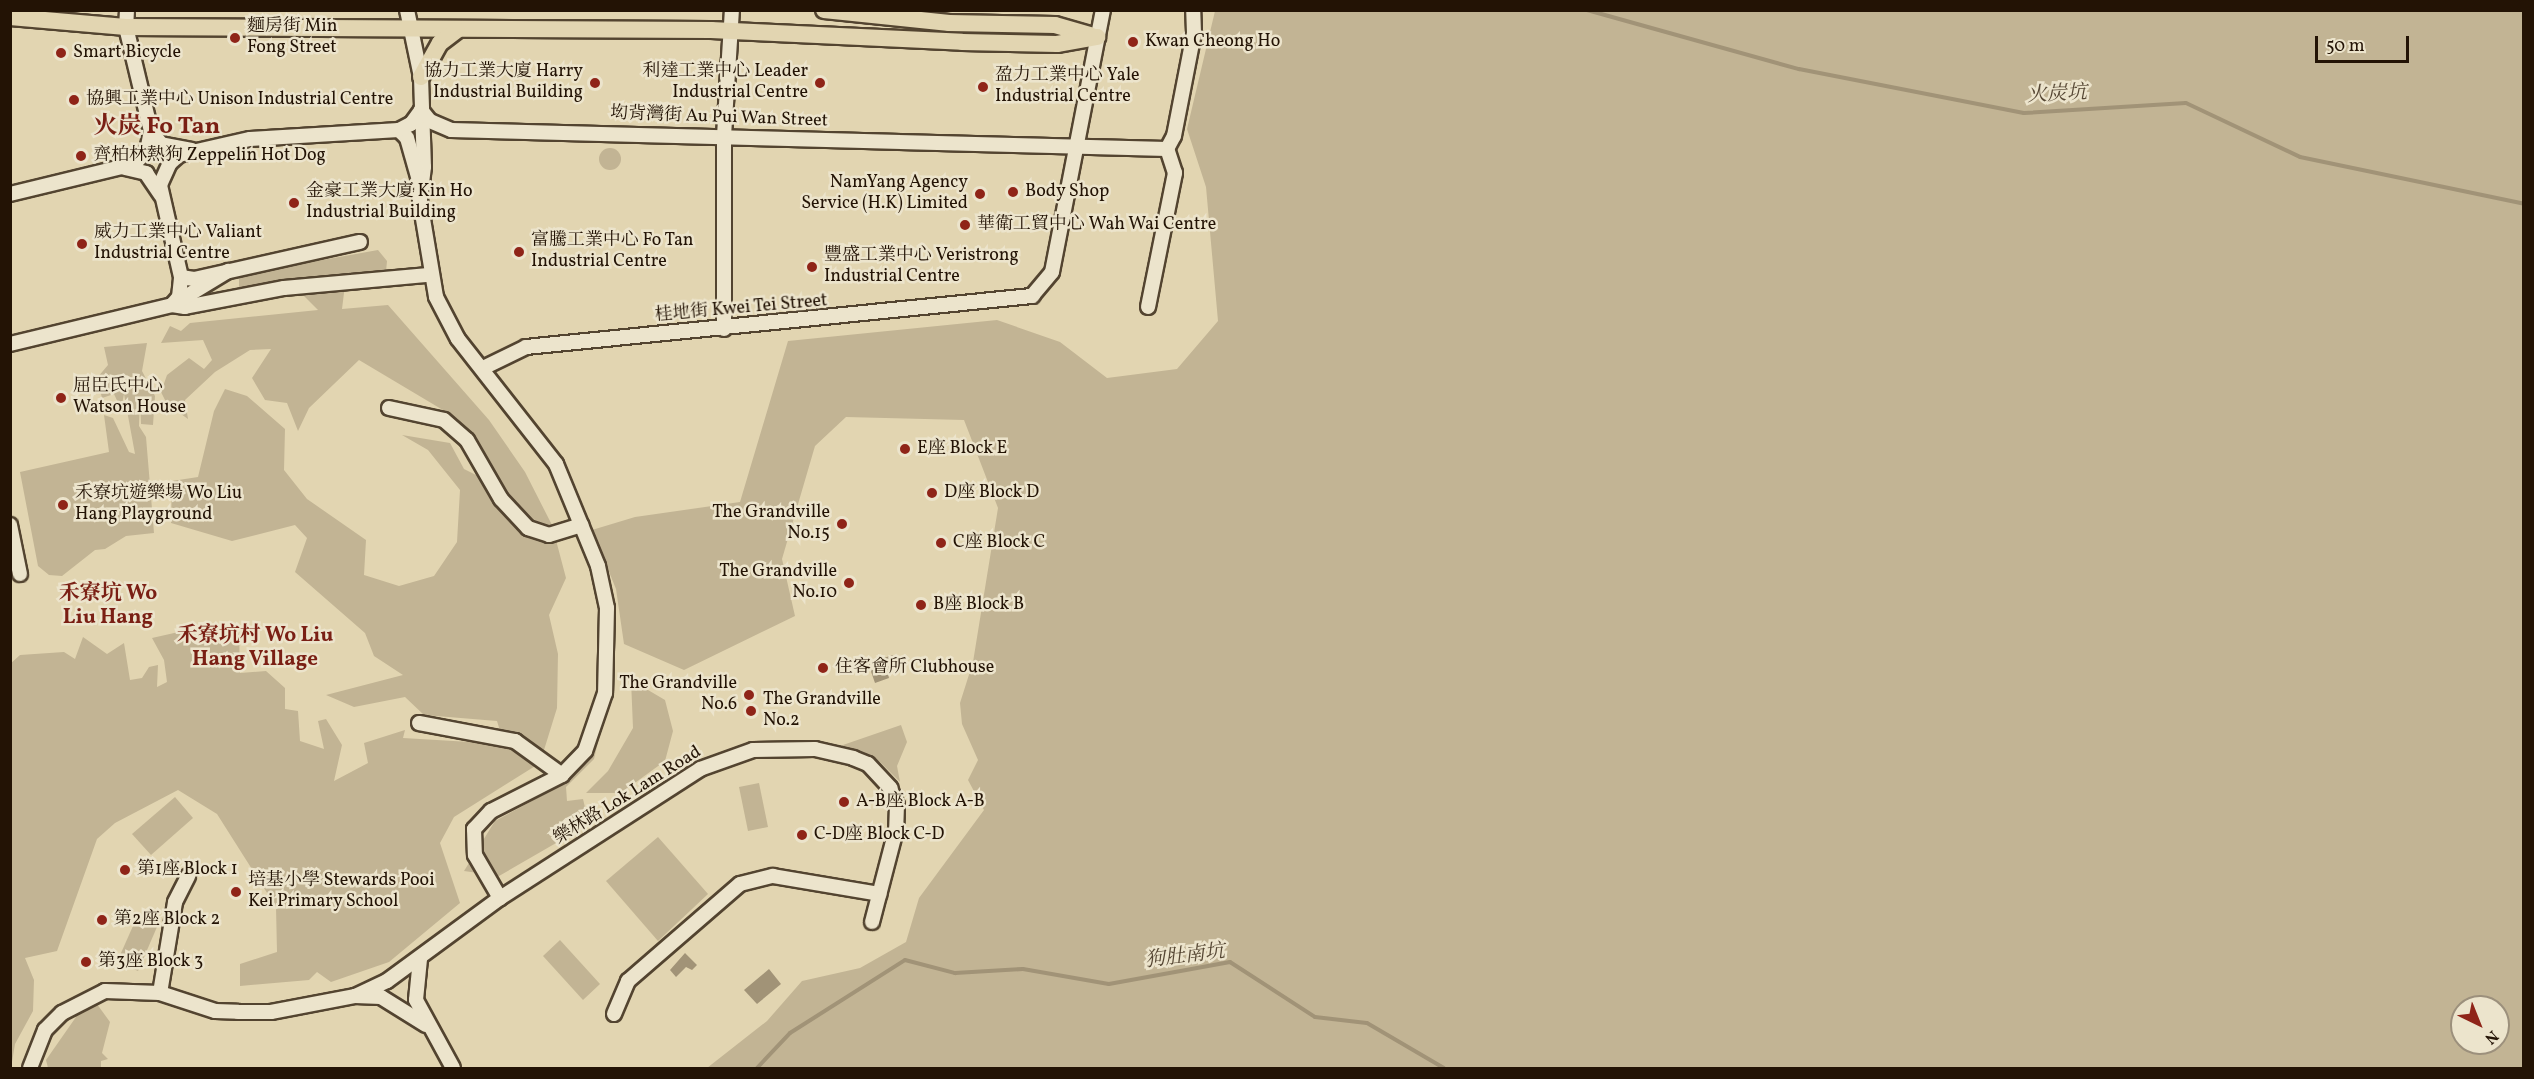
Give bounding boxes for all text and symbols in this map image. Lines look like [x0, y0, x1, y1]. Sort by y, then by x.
place label: 麵房街 Min Fong Street [247, 17, 338, 60]
scale bar [2318, 24, 2412, 62]
marker: 麵房街 Min Fong Street [228, 31, 242, 45]
place label: Kwan Cheong Ho [1145, 31, 1280, 53]
text: 50 m [2326, 34, 2365, 59]
marker: Kwan Cheong Ho [1126, 35, 1140, 49]
place label: Smart Bicycle [73, 42, 181, 64]
marker: Smart Bicycle [54, 46, 68, 60]
place label: 協力工業大廈 Harry Industrial Building [424, 62, 583, 104]
place label: 利達工業中心 Leader Industrial Centre [643, 62, 808, 104]
place label: 盈力工業中心 Yale Industrial Centre [995, 66, 1140, 109]
marker: 協力工業大廈 Harry Industrial Building [588, 76, 602, 90]
marker: 利達工業中心 Leader Industrial Centre [813, 76, 827, 90]
marker: 盈力工業中心 Yale Industrial Centre [976, 80, 990, 94]
water label: 火炭坑 [2026, 81, 2088, 109]
place label: 協興工業中心 Unison Industrial Centre [86, 89, 393, 111]
marker: 協興工業中心 Unison Industrial Centre [67, 93, 81, 107]
street label: 㘭背灣街 Au Pui Wan Street [609, 103, 829, 133]
district label: 火炭 Fo Tan [93, 114, 221, 142]
place label: 齊柏林熱狗 Zeppelin Hot Dog [93, 145, 326, 167]
marker: 齊柏林熱狗 Zeppelin Hot Dog [74, 149, 88, 163]
place label: NamYang Agency Service (H.K) Limited [801, 173, 968, 216]
place label: Body Shop [1025, 181, 1110, 203]
place label: 金豪工業大廈 Kin Ho Industrial Building [306, 182, 473, 224]
marker: Body Shop [1006, 185, 1020, 199]
marker: NamYang Agency Service (H.K) Limited [973, 187, 987, 201]
marker: 金豪工業大廈 Kin Ho Industrial Building [287, 196, 301, 210]
place label: 華衛工貿中心 Wah Wai Centre [977, 214, 1217, 236]
marker: 華衛工貿中心 Wah Wai Centre [958, 218, 972, 232]
place label: 威力工業中心 Valiant Industrial Centre [94, 223, 262, 266]
place label: 富騰工業中心 Fo Tan Industrial Centre [531, 231, 694, 274]
marker: 威力工業中心 Valiant Industrial Centre [75, 237, 89, 251]
marker: 富騰工業中心 Fo Tan Industrial Centre [512, 245, 526, 259]
place label: 豐盛工業中心 Veristrong Industrial Centre [824, 246, 1019, 288]
marker: 豐盛工業中心 Veristrong Industrial Centre [805, 260, 819, 274]
street label: 桂地街 Kwei Tei Street [653, 291, 829, 327]
place label: 屈臣氏中心 Watson House [73, 377, 186, 420]
marker: 屈臣氏中心 Watson House [54, 391, 68, 405]
place label: E座 Block E [917, 438, 1007, 460]
marker: E座 Block E [898, 442, 912, 456]
place label: D座 Block D [944, 482, 1039, 504]
place label: 禾寮坑遊樂場 Wo Liu Hang Playground [75, 484, 242, 526]
marker: D座 Block D [925, 486, 939, 500]
marker: 禾寮坑遊樂場 Wo Liu Hang Playground [56, 498, 70, 512]
place label: The Grandville No.15 [712, 503, 830, 546]
marker: The Grandville No.15 [835, 517, 849, 531]
place label: C座 Block C [953, 532, 1045, 554]
marker: C座 Block C [934, 536, 948, 550]
place label: The Grandville No.10 [719, 562, 837, 604]
marker: The Grandville No.10 [842, 576, 856, 590]
district label: 禾寮坑 Wo Liu Hang [59, 581, 157, 631]
place label: B座 Block B [933, 594, 1024, 616]
marker: B座 Block B [914, 598, 928, 612]
district label: 禾寮坑村 Wo Liu Hang Village [177, 623, 333, 673]
place label: 住客會所 Clubhouse [835, 657, 994, 679]
marker: 住客會所 Clubhouse [816, 661, 830, 675]
place label: The Grandville No.6 [619, 674, 737, 716]
marker: The Grandville No.6 [742, 688, 756, 702]
place label: The Grandville No.2 [763, 690, 881, 732]
marker: The Grandville No.2 [744, 704, 758, 718]
street label: 樂林路 Lok Lam Road [550, 742, 706, 850]
place label: A-B座 Block A-B [856, 791, 985, 813]
marker: A-B座 Block A-B [837, 795, 851, 809]
place label: C-D座 Block C-D [814, 824, 944, 846]
marker: C-D座 Block C-D [795, 828, 809, 842]
place label: 第1座 Block 1 [137, 859, 238, 881]
marker: 第1座 Block 1 [118, 863, 132, 877]
place label: 培基小學 Stewards Pooi Kei Primary School [248, 871, 435, 914]
marker: 培基小學 Stewards Pooi Kei Primary School [229, 885, 243, 899]
place label: 第2座 Block 2 [114, 909, 220, 931]
marker: 第2座 Block 2 [95, 913, 109, 927]
water label: 狗肚南坑 [1144, 940, 1226, 974]
place label: 第3座 Block 3 [98, 951, 203, 973]
marker: 第3座 Block 3 [79, 955, 93, 969]
north arrow [2450, 995, 2510, 1055]
text: N [2479, 1025, 2503, 1049]

